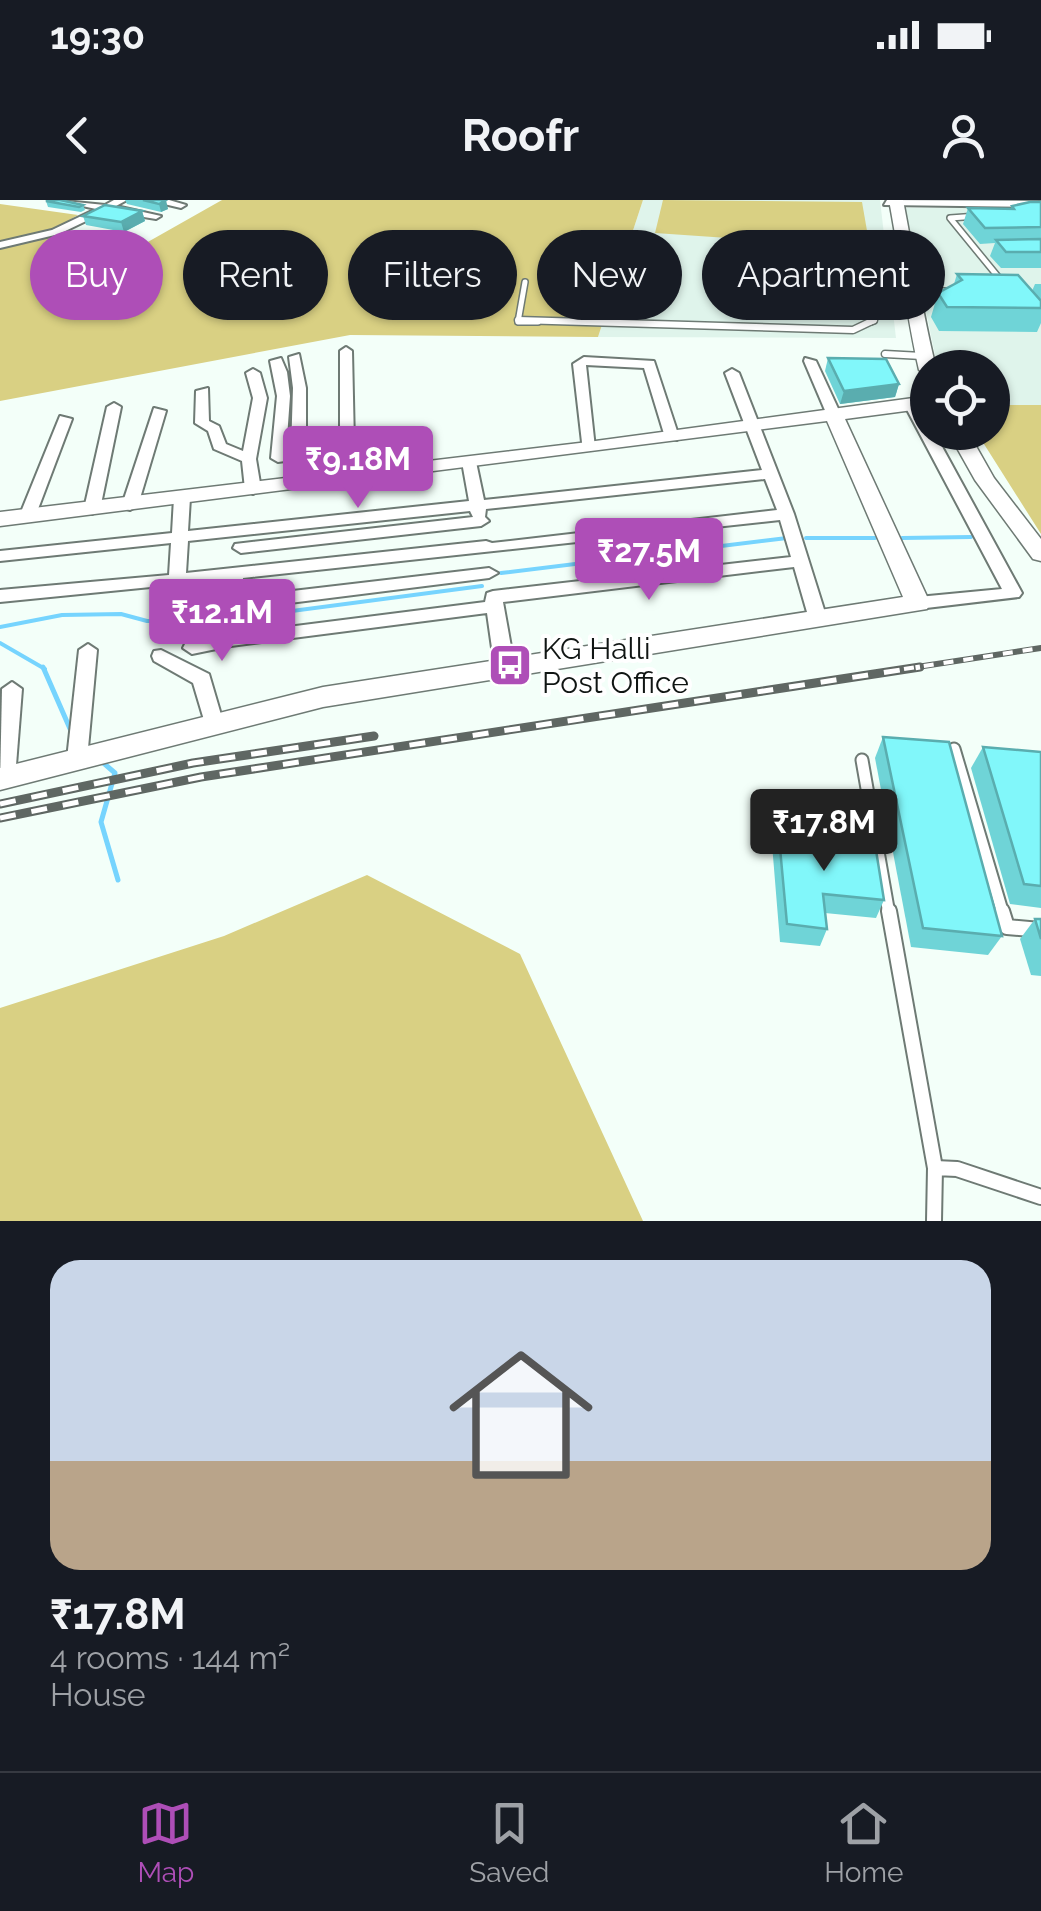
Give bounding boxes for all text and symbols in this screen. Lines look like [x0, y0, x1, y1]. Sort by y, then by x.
text: 19:30 [50, 13, 145, 58]
icon: back [50, 108, 105, 163]
icon: person [936, 108, 991, 163]
text: Roofr [462, 109, 579, 162]
chip: Buy [30, 230, 163, 320]
chip: Rent [183, 230, 328, 320]
chip: Filters [348, 230, 517, 320]
chip: New [537, 230, 682, 320]
chip: Apartment [702, 230, 945, 320]
map controls [910, 350, 1010, 450]
button: locate [910, 350, 1010, 450]
pin: ₹9.18M [277, 426, 439, 511]
text: ₹9.18M [305, 440, 411, 477]
pin: ₹27.5M [568, 518, 730, 603]
text: ₹27.5M [597, 532, 701, 569]
pin: ₹12.1M [141, 579, 303, 664]
text: ₹12.1M [171, 593, 273, 630]
place label: KG Halli Post Office [542, 631, 689, 700]
bus stop icon: KG Halli Post Office [487, 642, 533, 688]
pin: ₹17.8M [743, 789, 905, 874]
text: ₹17.8M [772, 803, 876, 840]
icon: home [431, 1325, 611, 1505]
text: ₹17.8M [50, 1590, 186, 1639]
text: 4 rooms · 144 m² [50, 1639, 290, 1676]
text: House [50, 1676, 146, 1713]
tab: Map [137, 1796, 194, 1889]
tab: Saved [469, 1796, 549, 1889]
tab: Home [824, 1796, 904, 1889]

